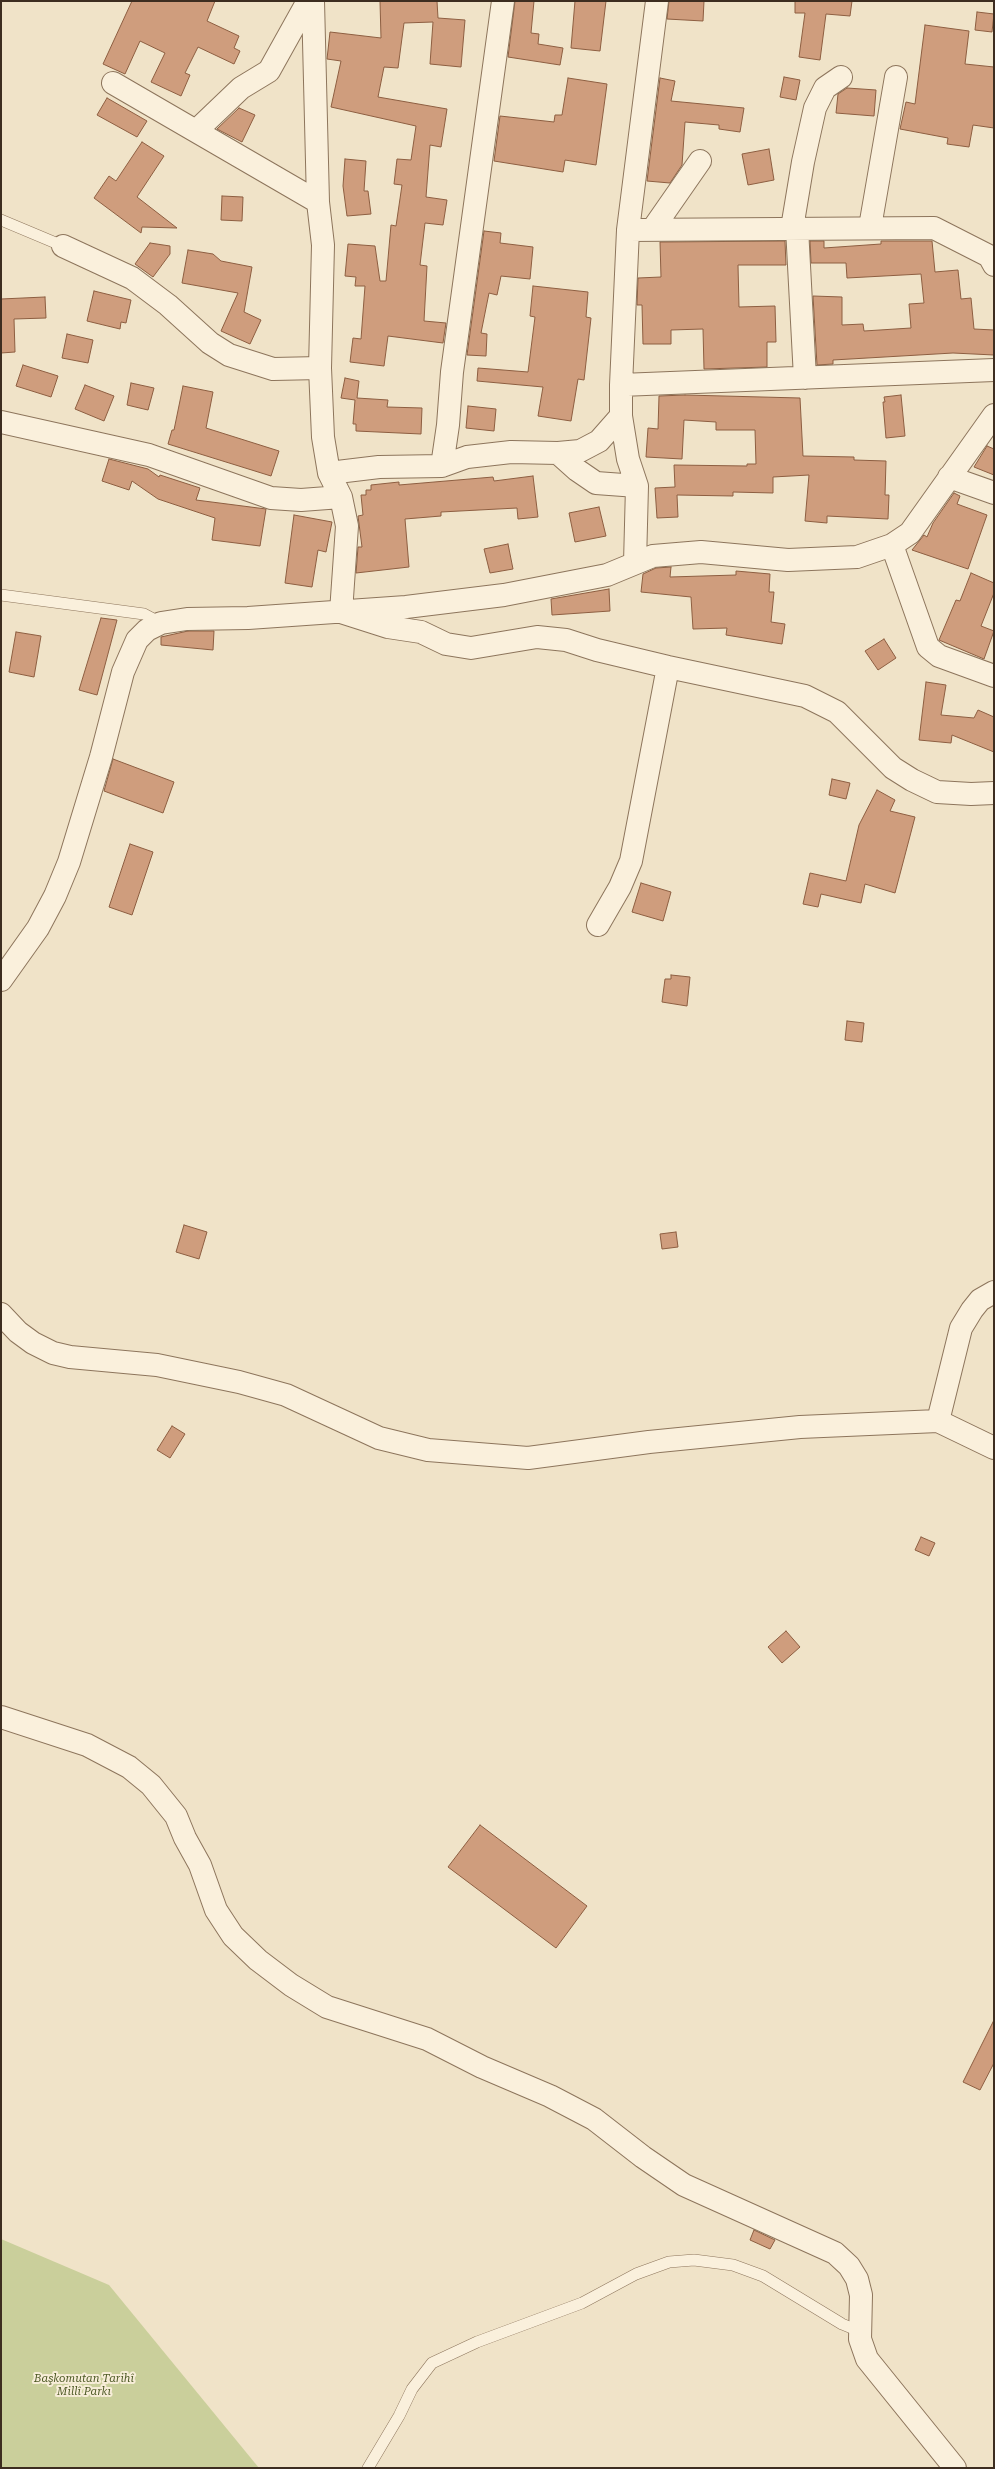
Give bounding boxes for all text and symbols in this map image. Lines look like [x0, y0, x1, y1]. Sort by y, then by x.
park label: Başkomutan Tarihî Millî Parkı [34, 2372, 134, 2398]

